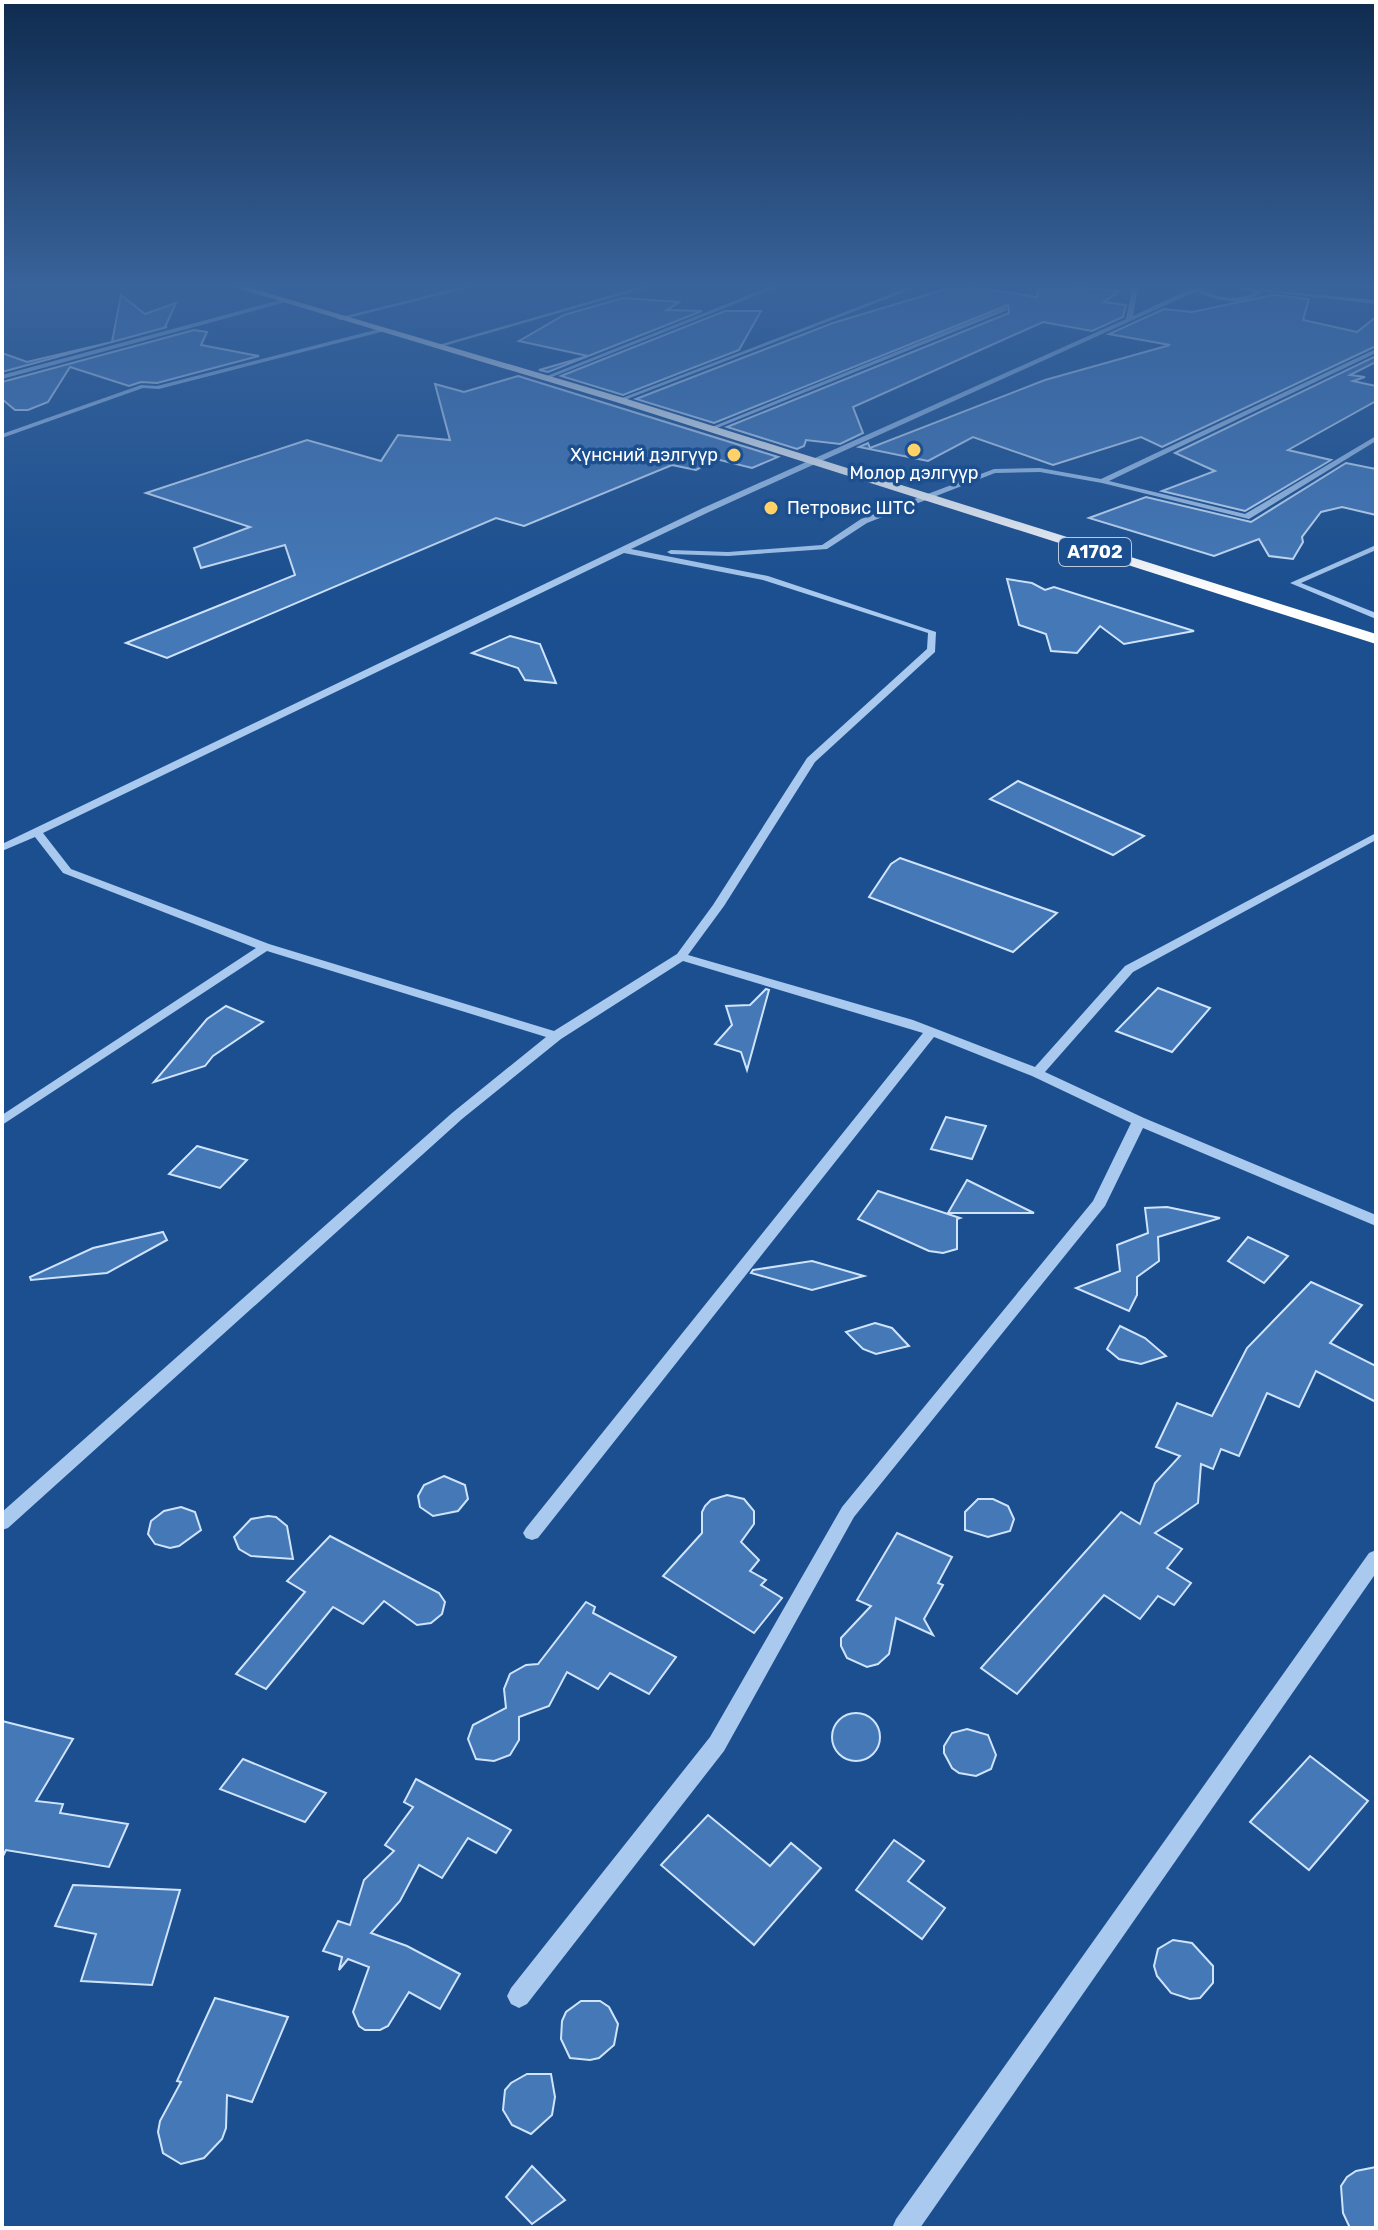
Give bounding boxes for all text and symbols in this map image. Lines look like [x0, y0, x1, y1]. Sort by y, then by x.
marker: Молор дэлгүүр [905, 441, 923, 459]
place label: Хүнсний дэлгүүр [570, 444, 718, 466]
marker: Хүнсний дэлгүүр [725, 446, 743, 464]
place label: Молор дэлгүүр [849, 462, 979, 484]
place label: Петровис ШТС [787, 497, 915, 519]
marker: Петровис ШТС [762, 499, 780, 517]
road number: A1702 [1059, 538, 1131, 566]

